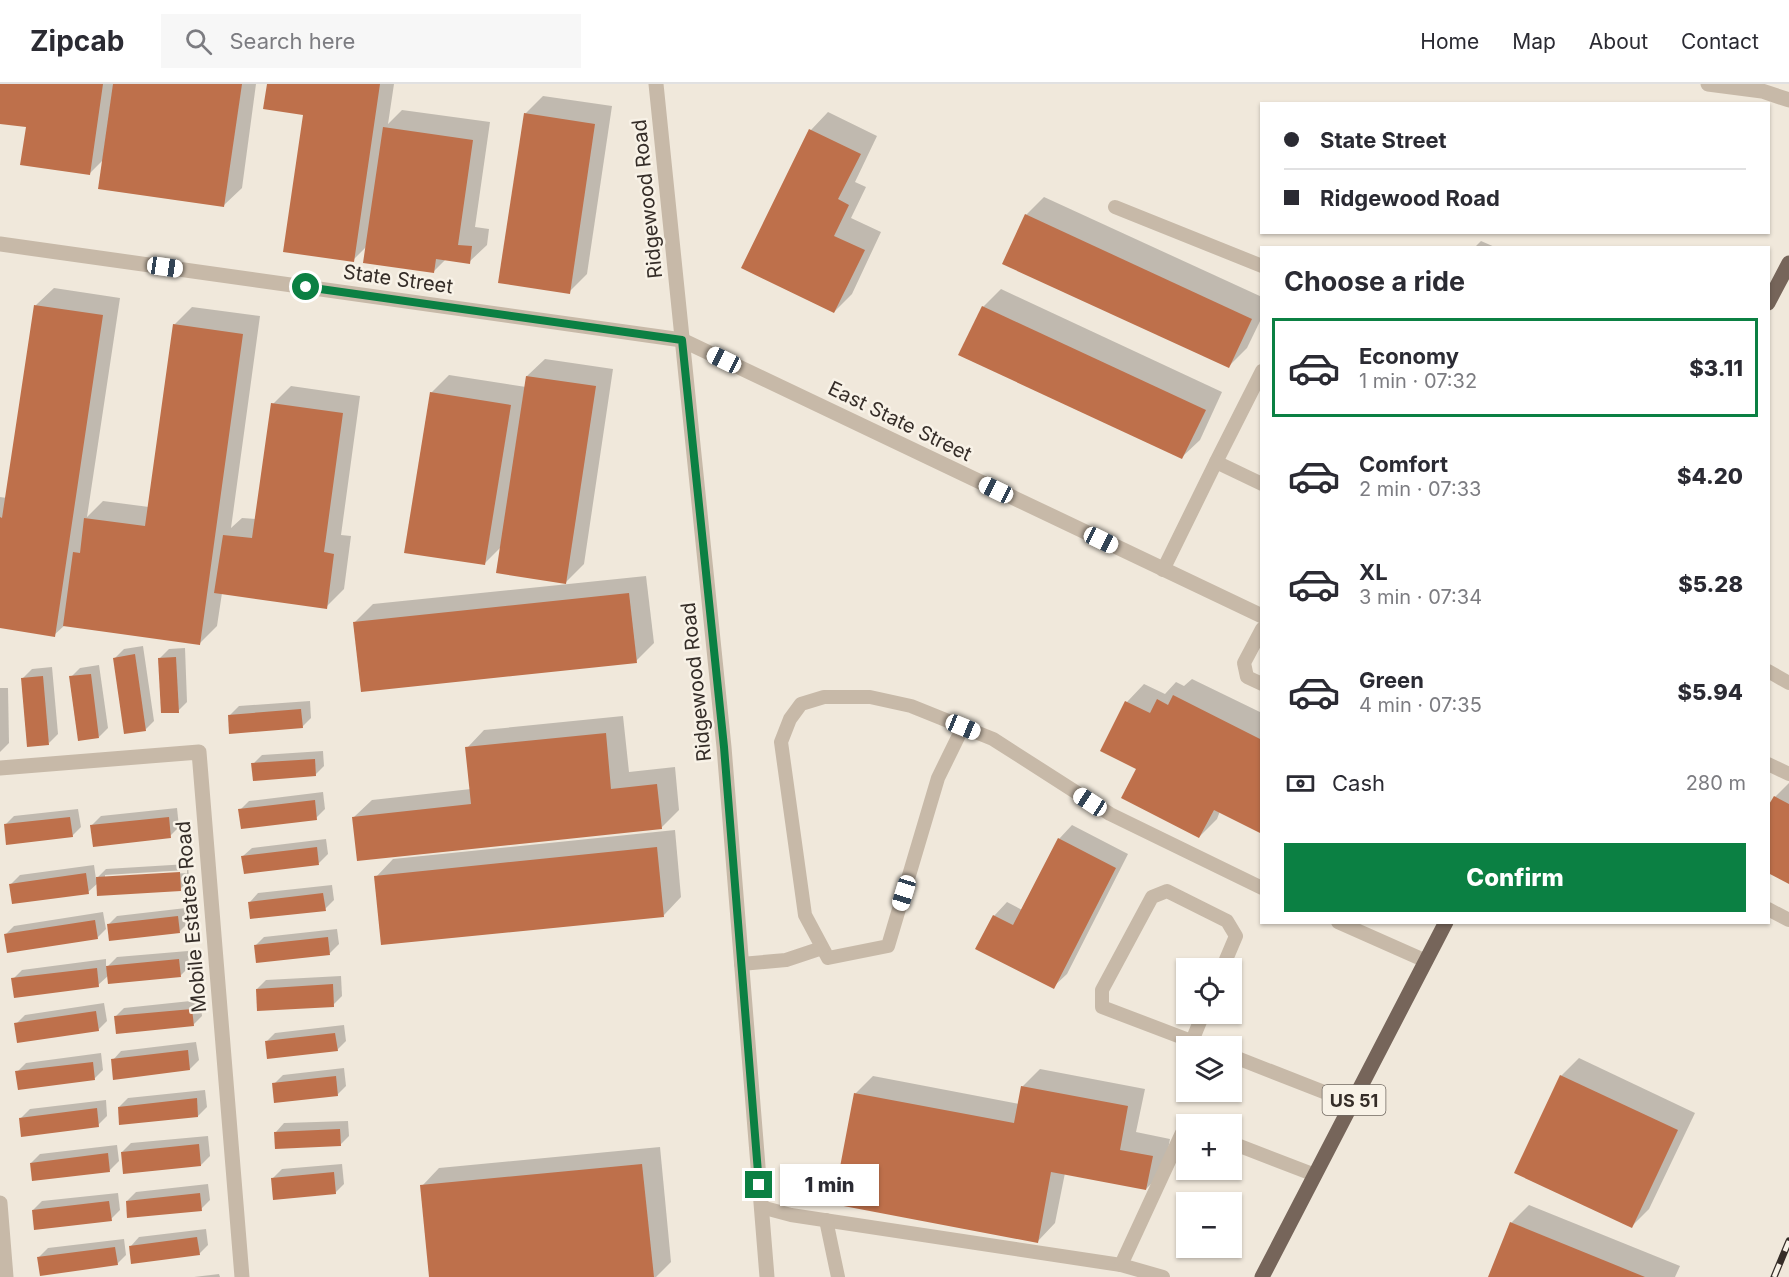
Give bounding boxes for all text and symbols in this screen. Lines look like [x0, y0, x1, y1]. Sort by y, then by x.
search box [161, 14, 581, 68]
text: Zipcab [30, 24, 125, 58]
icon: search [182, 25, 215, 58]
text: Search here [230, 28, 355, 54]
text: Home [1420, 29, 1479, 54]
text: Map [1512, 29, 1556, 54]
text: About [1589, 29, 1648, 54]
text: Contact [1681, 29, 1759, 54]
street label: Ridgewood Road [627, 118, 667, 280]
text: State Street [1320, 127, 1447, 153]
text: Ridgewood Road [1320, 185, 1500, 211]
car [146, 256, 184, 278]
street label: State Street [341, 259, 455, 299]
text: Choose a ride [1284, 265, 1465, 298]
route start [292, 273, 319, 300]
icon: car [1287, 341, 1341, 395]
text: Economy [1359, 343, 1459, 369]
car [704, 344, 744, 376]
text: $3.11 [1689, 355, 1743, 381]
text: 1 min · 07:32 [1359, 369, 1477, 393]
street label: East State Street [824, 376, 976, 466]
icon: car [1287, 449, 1341, 503]
text: Comfort [1359, 451, 1448, 477]
text: $4.20 [1677, 463, 1743, 489]
car [976, 474, 1016, 506]
text: 2 min · 07:33 [1359, 477, 1481, 501]
car [1081, 524, 1121, 556]
icon: car [1287, 557, 1341, 611]
text: XL [1359, 559, 1388, 585]
text: $5.28 [1678, 571, 1743, 597]
text: 3 min · 07:34 [1359, 585, 1482, 609]
street label: Ridgewood Road [676, 601, 716, 763]
icon: car [1287, 665, 1341, 719]
text: Green [1359, 667, 1424, 693]
text: $5.94 [1677, 679, 1743, 705]
text: 4 min · 07:35 [1359, 693, 1482, 717]
car [943, 712, 983, 742]
icon: cash [1284, 767, 1317, 800]
text: Cash [1332, 770, 1385, 796]
text: 280 m [1686, 771, 1746, 795]
car [1070, 785, 1110, 819]
street label: Mobile Estates Road [171, 820, 211, 1014]
button: Confirm [1284, 843, 1746, 912]
car [890, 873, 918, 913]
map controls [1176, 958, 1242, 1258]
button: locate [1176, 958, 1242, 1024]
button: layers [1176, 1036, 1242, 1102]
road number: US 51 [1322, 1085, 1386, 1115]
button: + [1176, 1114, 1242, 1180]
callout: 1 min [780, 1164, 879, 1206]
route end [745, 1171, 772, 1198]
text: 1 min [804, 1173, 855, 1197]
button: − [1176, 1192, 1242, 1258]

